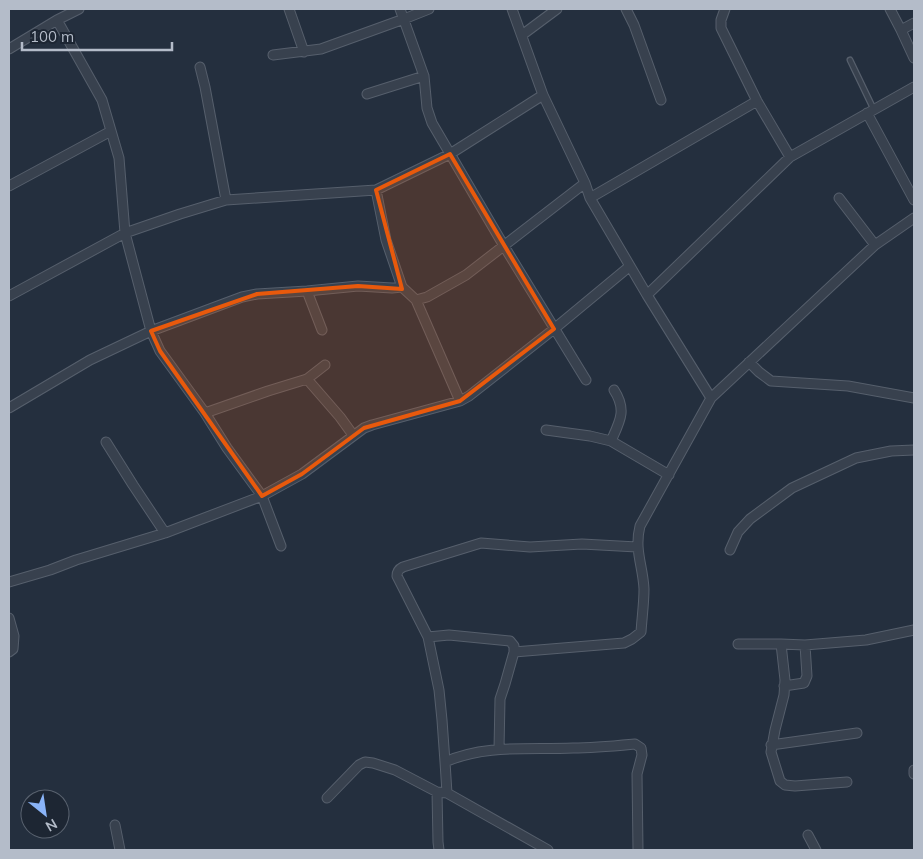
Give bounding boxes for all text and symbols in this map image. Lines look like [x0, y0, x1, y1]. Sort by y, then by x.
scale bar [22, 20, 172, 52]
text: 100 m [30, 27, 74, 46]
north arrow [20, 789, 70, 839]
text: N [42, 815, 61, 836]

